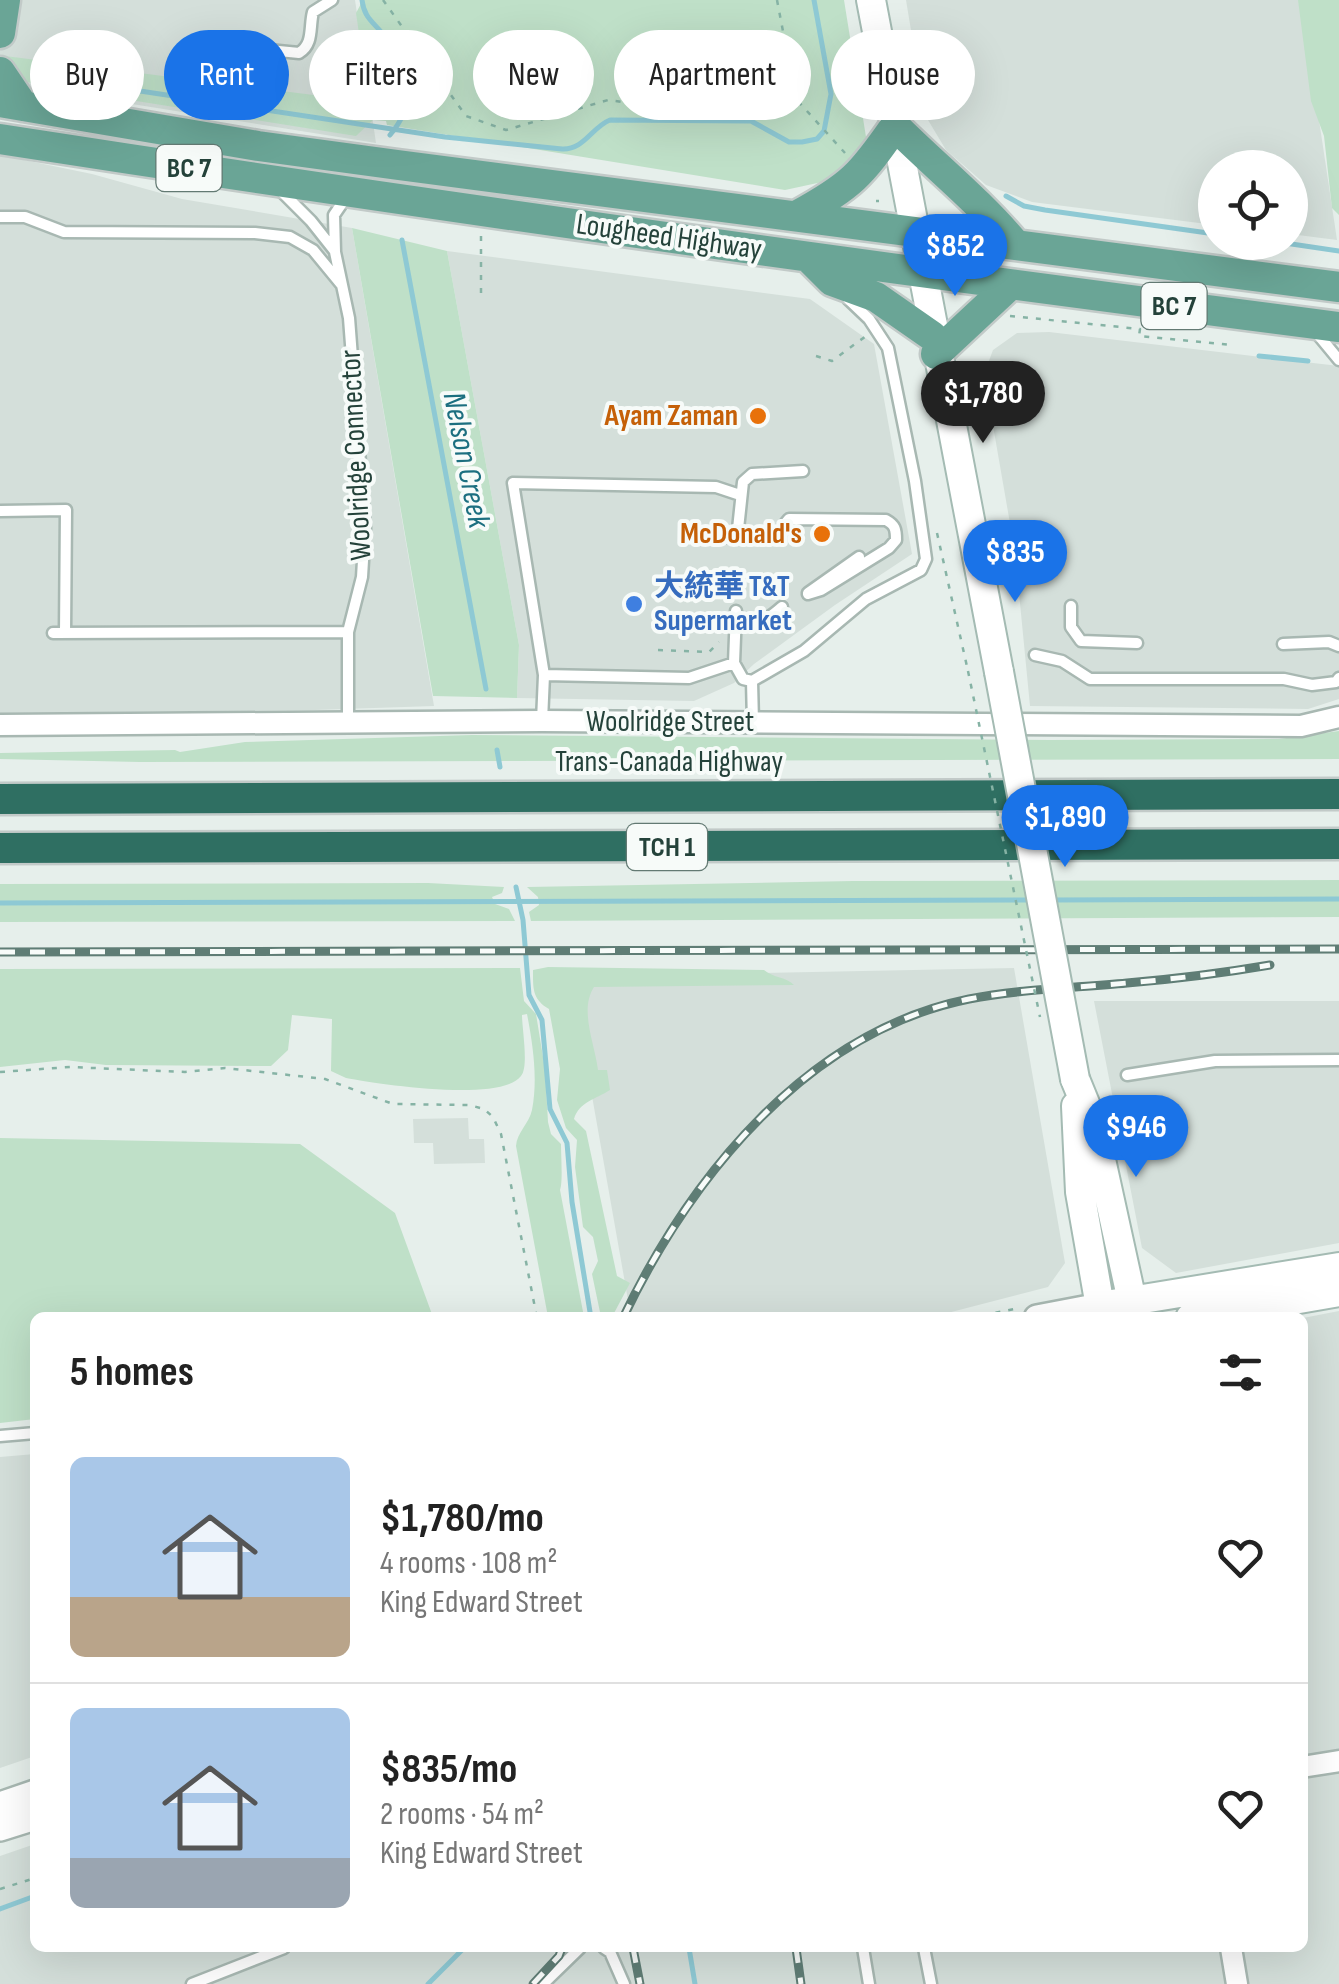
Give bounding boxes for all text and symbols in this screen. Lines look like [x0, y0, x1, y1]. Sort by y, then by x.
chip: Buy [30, 30, 144, 120]
chip: Rent [164, 30, 289, 120]
chip: Filters [309, 30, 453, 120]
chip: New [473, 30, 594, 120]
chip: Apartment [614, 30, 811, 120]
chip: House [831, 30, 975, 120]
road number: BC 7 [156, 145, 222, 191]
map controls [1198, 150, 1308, 260]
button: locate [1198, 150, 1308, 260]
street label: Lougheed Highway [574, 206, 764, 268]
pin: $852 [896, 214, 1014, 299]
text: $852 [925, 227, 985, 266]
road number: BC 7 [1142, 283, 1206, 329]
street label: Woolridge Connector [332, 348, 380, 561]
pin: $1,780 [902, 361, 1064, 446]
text: $1,780 [943, 374, 1023, 413]
water label: Nelson Creek [434, 389, 498, 532]
place label: Ayam Zaman [604, 398, 738, 434]
marker: Ayam Zaman [747, 405, 769, 427]
place label: McDonald's [680, 516, 802, 552]
pin: $835 [956, 520, 1074, 605]
marker: McDonald's [811, 523, 833, 545]
text: $835 [985, 533, 1045, 572]
place label: 大統華 T&T Supermarket [654, 569, 792, 639]
marker: 大統華 T&T Supermarket [623, 593, 645, 615]
street label: Woolridge Street [586, 704, 754, 740]
street label: Trans-Canada Highway [555, 744, 783, 780]
pin: $1,890 [984, 785, 1146, 870]
text: $1,890 [1024, 798, 1106, 837]
road number: TCH 1 [627, 824, 707, 870]
pin: $946 [1077, 1095, 1195, 1180]
text: $946 [1105, 1108, 1167, 1147]
icon: filters [1213, 1345, 1268, 1400]
text: 5 homes [70, 1347, 194, 1398]
text: $1,780/mo [380, 1493, 544, 1544]
icon: home [150, 1497, 270, 1617]
icon: heart [1213, 1530, 1268, 1585]
text: 4 rooms · 108 m² [380, 1544, 557, 1583]
text: King Edward Street [380, 1583, 583, 1622]
text: $835/mo [380, 1744, 517, 1795]
icon: home [150, 1748, 270, 1868]
icon: heart [1213, 1781, 1268, 1836]
text: 2 rooms · 54 m² [380, 1795, 544, 1834]
text: King Edward Street [380, 1834, 583, 1873]

